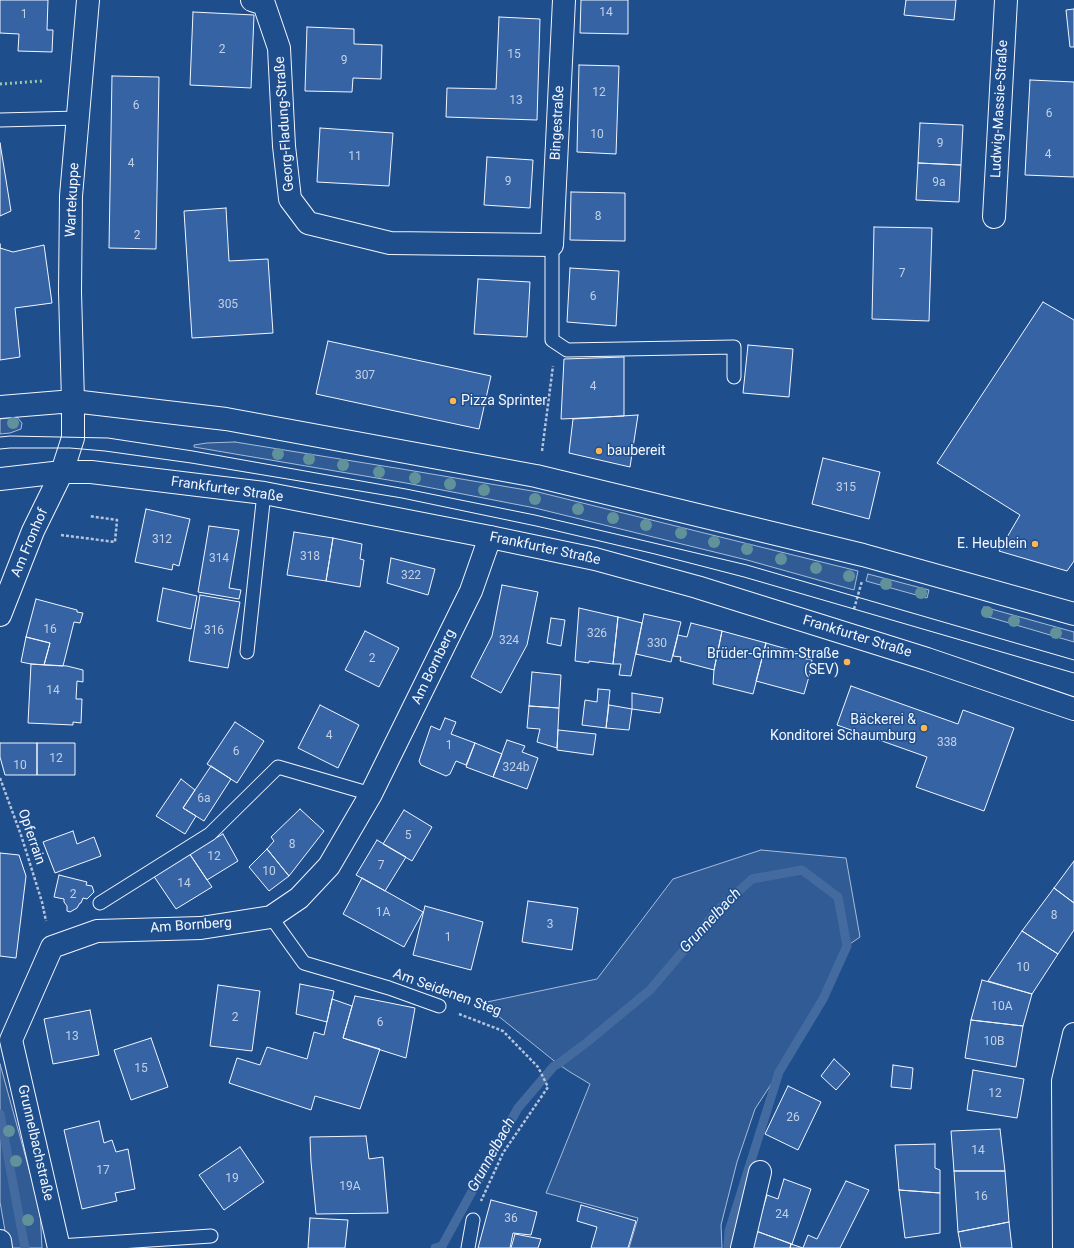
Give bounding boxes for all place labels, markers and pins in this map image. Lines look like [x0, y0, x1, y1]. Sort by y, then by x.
place label: Pizza Sprinter [461, 393, 547, 409]
marker: Pizza Sprinter [448, 396, 458, 406]
place label: baubereit [607, 443, 666, 459]
marker: baubereit [594, 446, 604, 456]
place label: E. Heublein [957, 536, 1027, 552]
marker: E. Heublein [1030, 539, 1040, 549]
place label: Brüder-Grimm-Straße (SEV) [707, 646, 839, 678]
marker: Brüder-Grimm-Straße (SEV) [842, 657, 852, 667]
place label: Bäckerei & Konditorei Schaumburg [770, 712, 916, 744]
marker: Bäckerei & Konditorei Schaumburg [919, 723, 929, 733]

